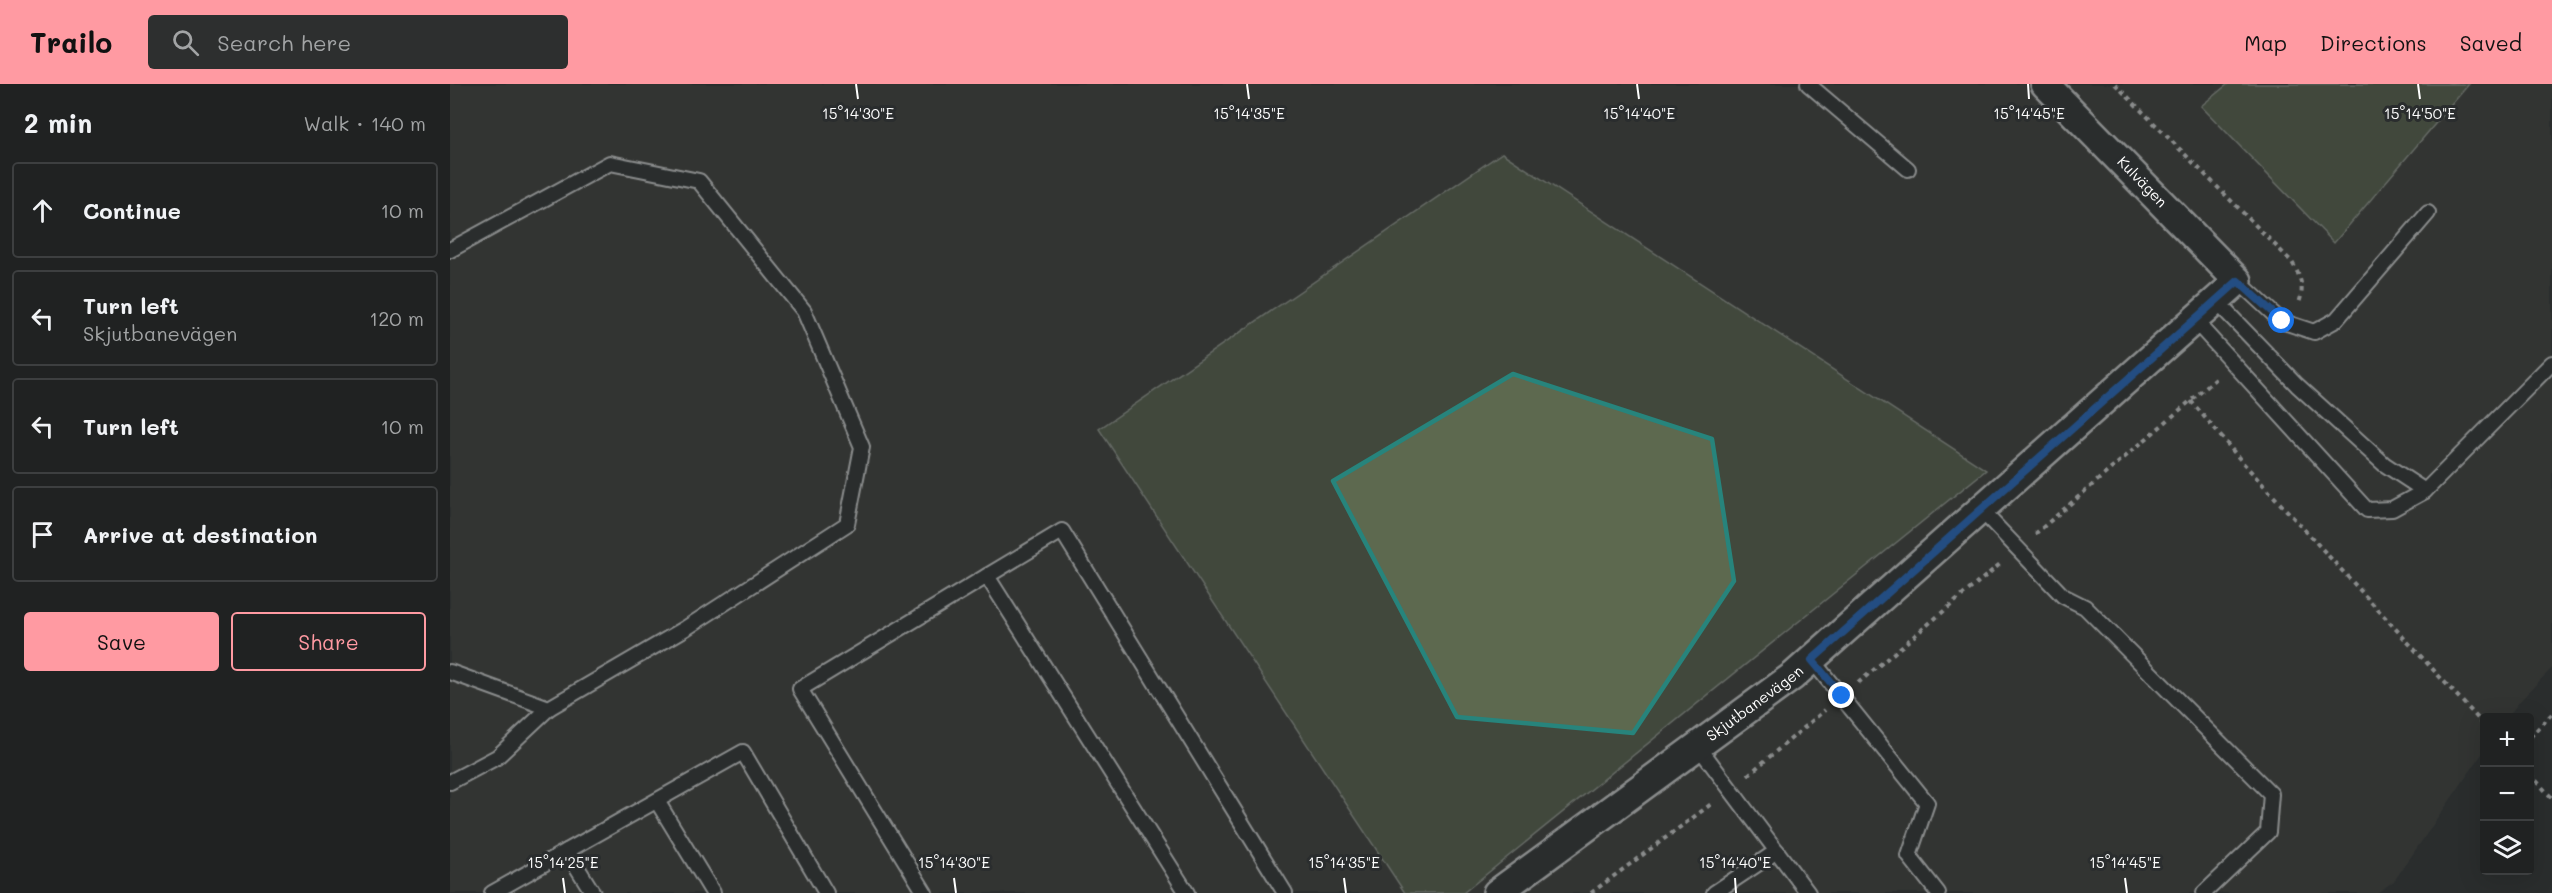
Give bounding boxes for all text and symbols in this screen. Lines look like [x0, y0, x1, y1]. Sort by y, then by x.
search box [148, 15, 568, 69]
text: Trailo [30, 24, 112, 60]
icon: search [169, 26, 202, 59]
text: Search here [217, 28, 351, 57]
text: Map [2244, 29, 2287, 56]
text: Directions [2320, 29, 2427, 56]
text: Saved [2460, 29, 2522, 56]
text: 15°14'30"E [822, 103, 894, 123]
text: 15°14'35"E [1213, 103, 1285, 123]
text: 15°14'40"E [1603, 103, 1675, 123]
text: 15°14'45"E [1993, 103, 2065, 123]
text: 15°14'50"E [2384, 103, 2456, 123]
text: 2 min [24, 106, 92, 140]
text: Walk · 140 m [303, 110, 426, 136]
street label: Kulvägen [2113, 151, 2172, 211]
icon: ahead [26, 194, 59, 227]
text: Continue [83, 196, 181, 225]
text: 10 m [380, 197, 424, 223]
text: Turn left [83, 291, 179, 320]
icon: left [26, 302, 59, 335]
text: 120 m [369, 305, 424, 331]
route start [2268, 307, 2294, 333]
text: Skjutbanevägen [83, 320, 237, 346]
icon: left [26, 410, 59, 443]
text: Turn left [83, 412, 179, 441]
text: 10 m [380, 413, 424, 439]
icon: arrive [26, 518, 59, 551]
text: Arrive at destination [83, 520, 318, 549]
button: Save [24, 612, 219, 671]
button: Share [231, 612, 426, 671]
street label: Skjutbanevägen [1702, 661, 1807, 745]
route end [1828, 682, 1854, 708]
map controls [2480, 713, 2534, 875]
button: + [2480, 713, 2534, 767]
button: − [2480, 767, 2534, 821]
button: layers [2480, 821, 2534, 875]
text: 15°14'25"E [527, 852, 599, 872]
text: 15°14'30"E [918, 852, 990, 872]
text: 15°14'35"E [1308, 852, 1380, 872]
text: 15°14'40"E [1699, 852, 1771, 872]
text: 15°14'45"E [2089, 852, 2161, 872]

